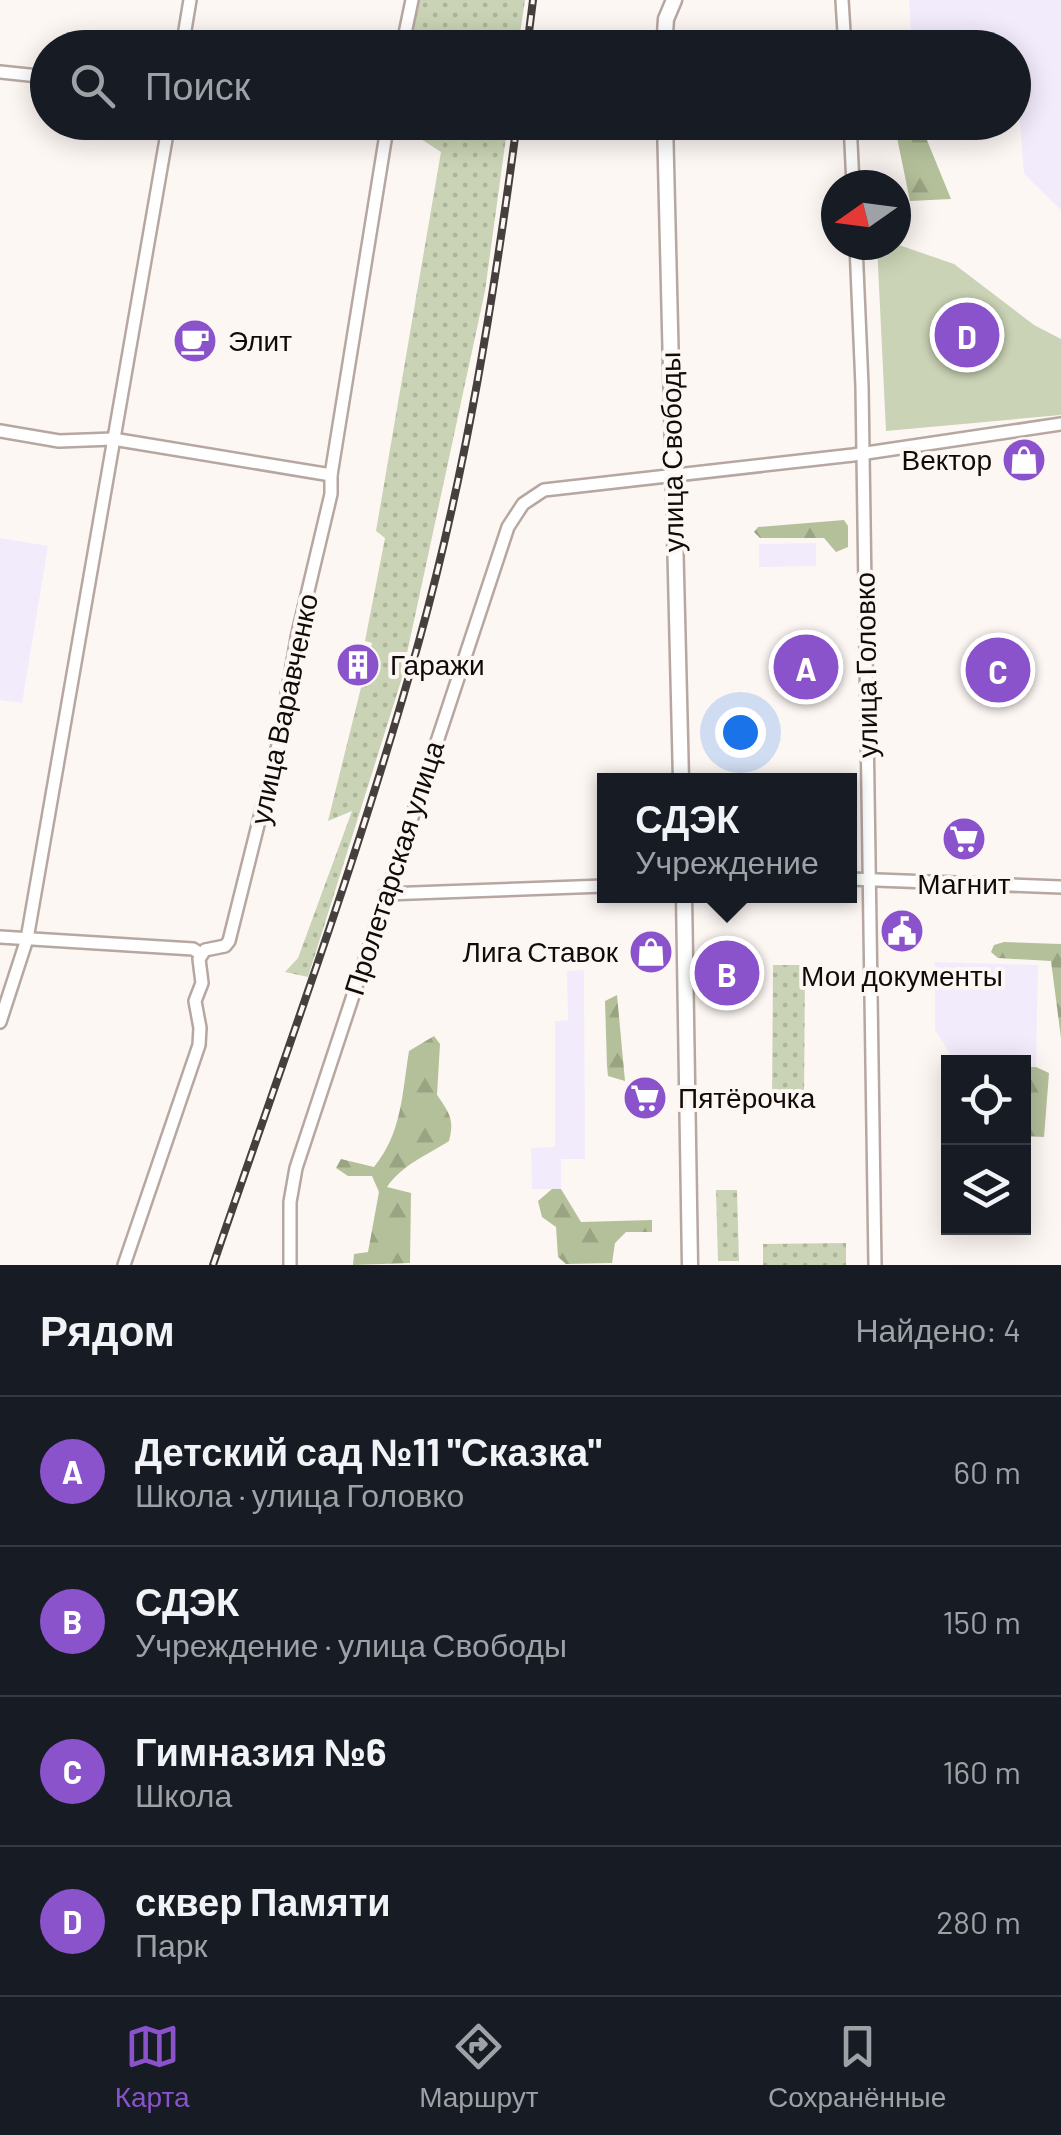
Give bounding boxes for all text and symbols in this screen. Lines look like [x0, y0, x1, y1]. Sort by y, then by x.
search box [30, 30, 1031, 140]
icon: search [65, 58, 120, 113]
text: Поиск [145, 62, 250, 108]
north arrow [821, 170, 911, 260]
pin: D [934, 298, 1000, 372]
cafe icon: Элит [172, 318, 218, 364]
place label: Элит [228, 323, 292, 357]
street label: улица Свободы [652, 352, 690, 552]
shop icon: Вектор [1001, 437, 1047, 483]
place label: Вектор [902, 442, 992, 476]
street label: улица Головко [846, 572, 884, 758]
street label: улица Варавченко [242, 590, 324, 827]
pin: A [774, 630, 838, 704]
pin: C [966, 632, 1030, 708]
building icon: Гаражи [335, 642, 381, 688]
place label: Гаражи [390, 647, 485, 681]
your location [715, 707, 766, 758]
street label: Пролетарская улица [336, 736, 450, 999]
popup [597, 773, 857, 903]
text: СДЭК [635, 795, 740, 841]
supermarket icon: Магнит [941, 816, 987, 862]
text: Учреждение [635, 842, 819, 880]
place label: Магнит [917, 866, 1011, 900]
public building icon: Мои документы [879, 908, 925, 954]
shop icon: Лига Ставок [628, 929, 674, 975]
place label: Лига Ставок [463, 934, 619, 968]
pin: B [694, 936, 760, 1010]
place label: Мои документы [801, 958, 1003, 992]
map controls [941, 1055, 1031, 1235]
button: locate [941, 1055, 1031, 1145]
supermarket icon: Пятёрочка [622, 1075, 668, 1121]
place label: Пятёрочка [678, 1080, 816, 1114]
button: layers [941, 1145, 1031, 1235]
text: Рядом [40, 1304, 175, 1354]
text: Найдено: 4 [855, 1310, 1021, 1348]
text: Детский сад №11 "Сказка" [135, 1428, 602, 1474]
text: A [62, 1452, 83, 1490]
text: 60 m [954, 1452, 1021, 1490]
text: Школа · улица Головко [135, 1475, 464, 1513]
text: СДЭК [135, 1578, 239, 1624]
text: B [63, 1602, 82, 1640]
text: 150 m [942, 1602, 1021, 1640]
text: Учреждение · улица Свободы [135, 1625, 567, 1663]
text: Гимназия №6 [135, 1728, 386, 1774]
text: C [63, 1752, 82, 1790]
text: 160 m [942, 1752, 1021, 1790]
text: Школа [135, 1775, 232, 1813]
text: сквер Памяти [135, 1878, 391, 1924]
text: D [63, 1902, 82, 1940]
text: 280 m [936, 1902, 1021, 1940]
text: Парк [135, 1925, 208, 1963]
tab: Карта [115, 2019, 190, 2114]
tab: Маршрут [419, 2019, 538, 2114]
tab: Сохранённые [768, 2019, 946, 2114]

